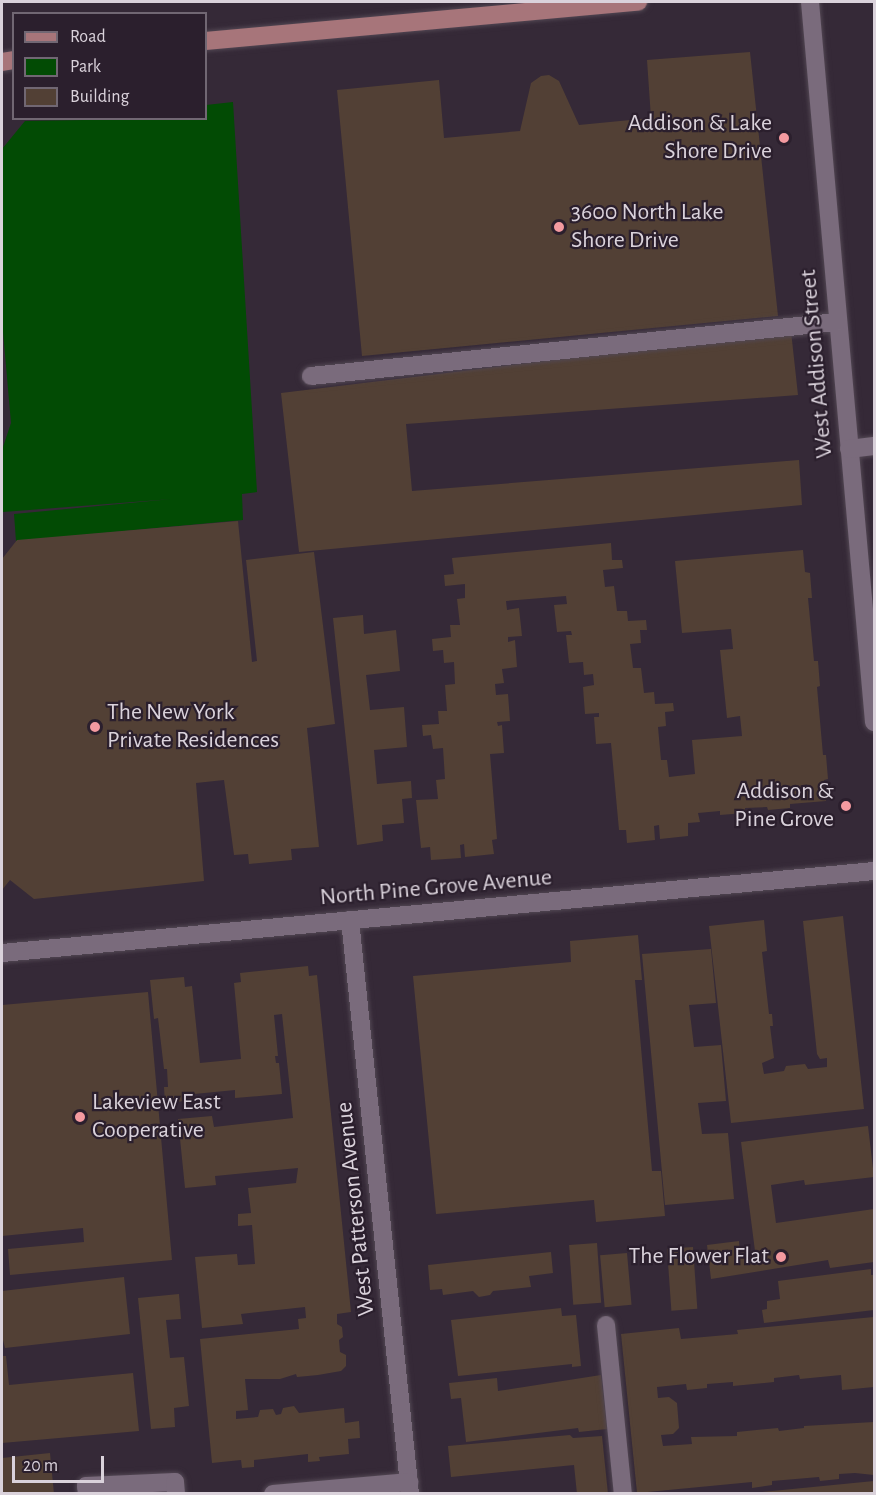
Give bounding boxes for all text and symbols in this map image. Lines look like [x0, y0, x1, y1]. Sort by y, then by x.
legend [12, 12, 207, 120]
text: Road [70, 28, 106, 46]
text: Park [70, 58, 101, 76]
text: Building [70, 88, 129, 106]
place label: Addison & Lake Shore Drive [628, 110, 772, 166]
marker: Addison & Lake Shore Drive [777, 131, 791, 145]
place label: 3600 North Lake Shore Drive [571, 199, 723, 255]
marker: 3600 North Lake Shore Drive [552, 220, 566, 234]
street label: West Addison Street [794, 268, 840, 460]
place label: The New York Private Residences [107, 699, 279, 755]
marker: The New York Private Residences [88, 720, 102, 734]
place label: Addison & Pine Grove [734, 778, 834, 834]
marker: Addison & Pine Grove [839, 799, 853, 813]
street label: North Pine Grove Avenue [319, 864, 553, 912]
place label: Lakeview East Cooperative [92, 1089, 221, 1145]
street label: West Patterson Avenue [330, 1100, 382, 1318]
marker: Lakeview East Cooperative [73, 1110, 87, 1124]
place label: The Flower Flat [629, 1243, 769, 1271]
marker: The Flower Flat [774, 1250, 788, 1264]
scale bar [15, 1444, 106, 1482]
text: 20 m [23, 1457, 58, 1475]

